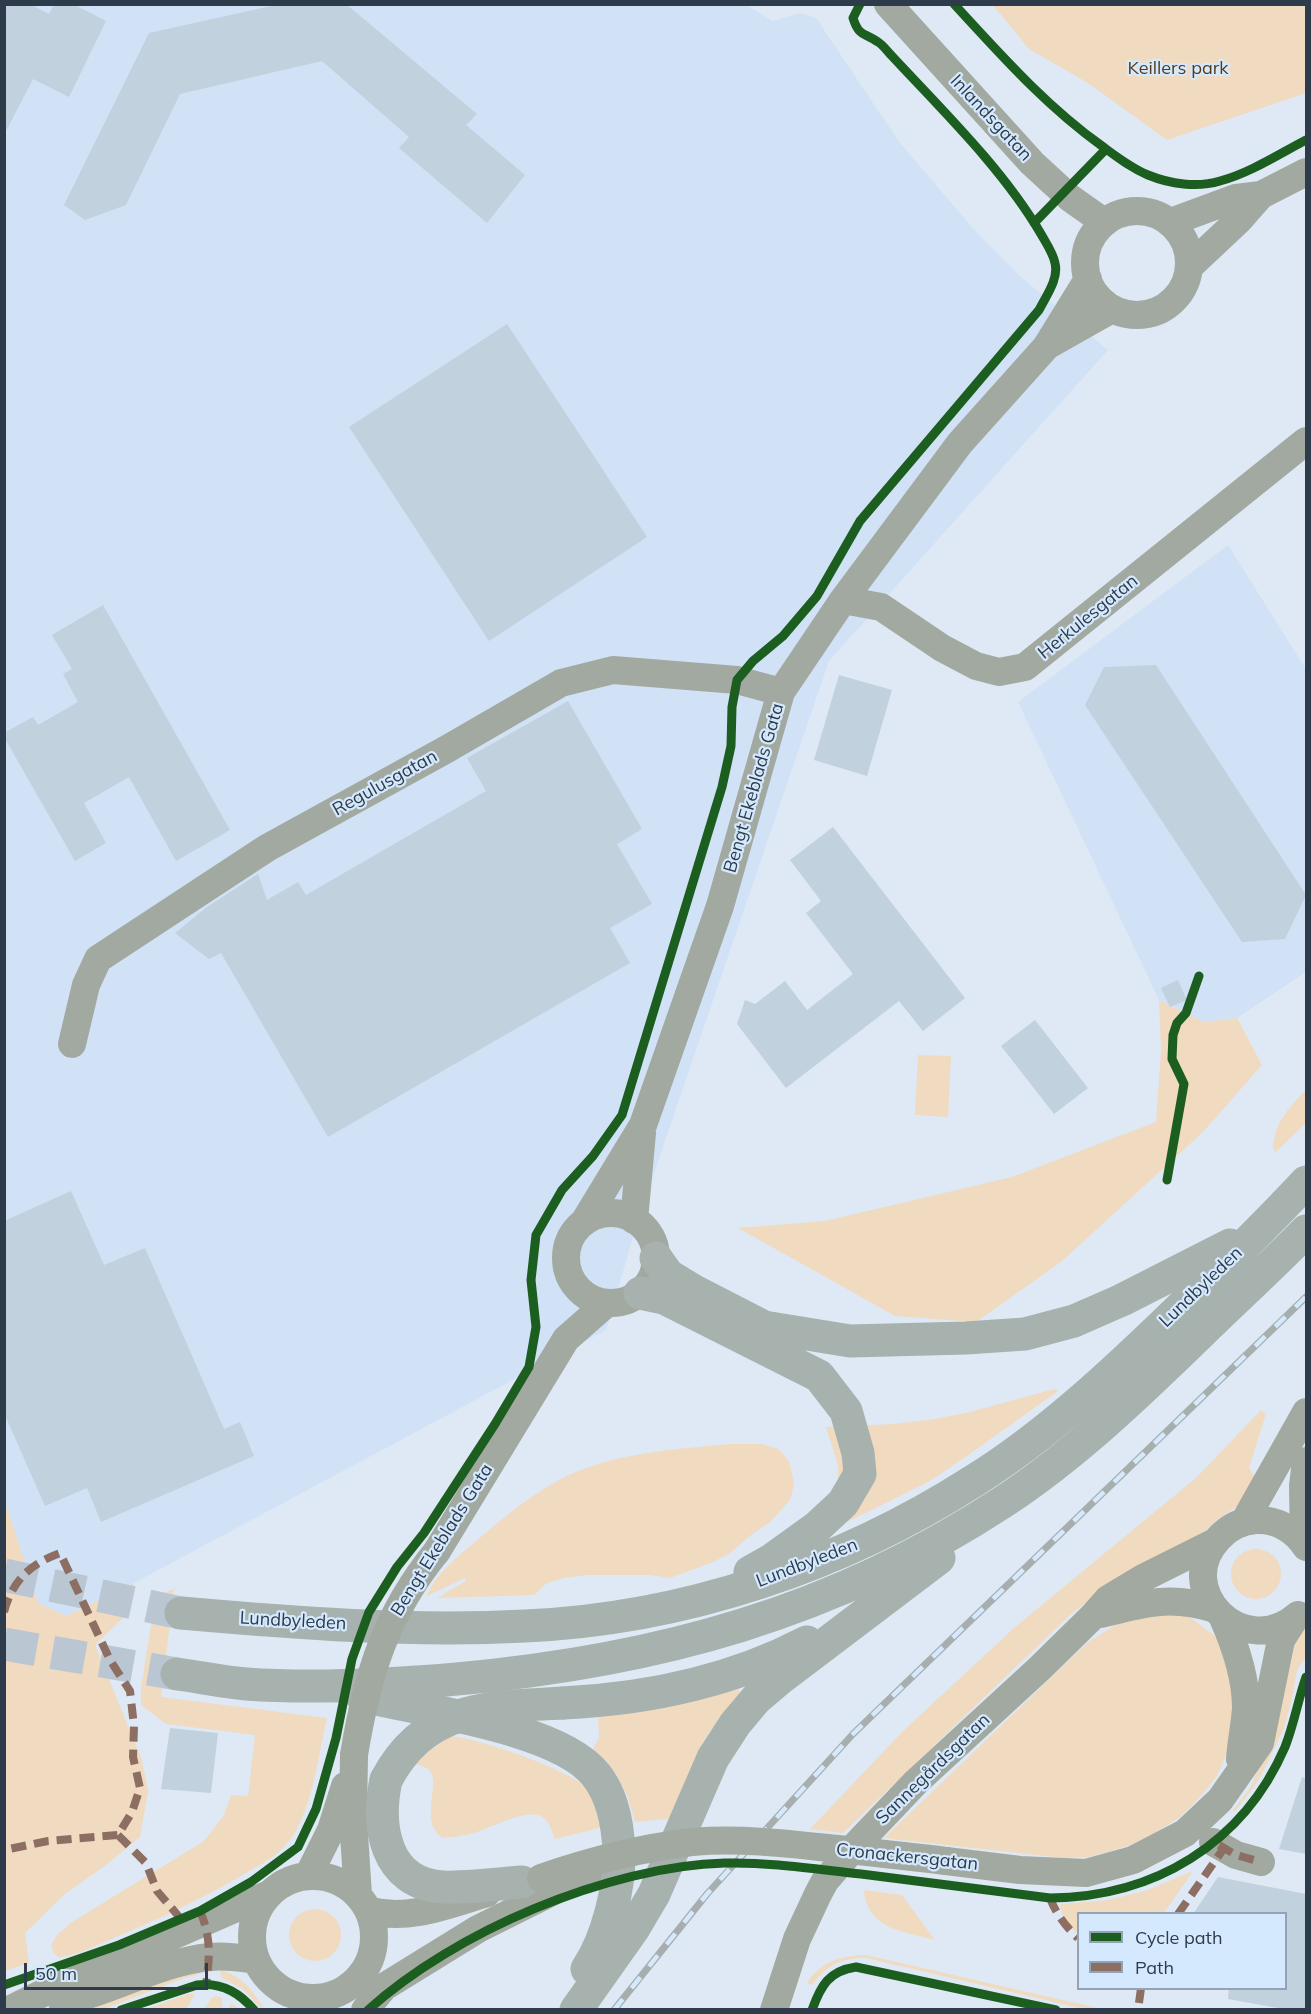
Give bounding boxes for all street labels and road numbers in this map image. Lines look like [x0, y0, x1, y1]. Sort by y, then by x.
street label: Inlandsgatan [946, 70, 1036, 166]
street label: Herkulesgatan [1034, 570, 1142, 664]
street label: Bengt Ekeblads Gata [719, 701, 789, 875]
street label: Regulusgatan [329, 745, 441, 821]
street label: Lundbyleden [1155, 1242, 1247, 1332]
street label: Bengt Ekeblads Gata [386, 1460, 498, 1620]
street label: Lundbyleden [753, 1534, 861, 1592]
street label: Lundbyleden [239, 1607, 347, 1635]
street label: Sannegårdsgatan [872, 1709, 994, 1829]
street label: Cronackersgatan [835, 1839, 979, 1875]

